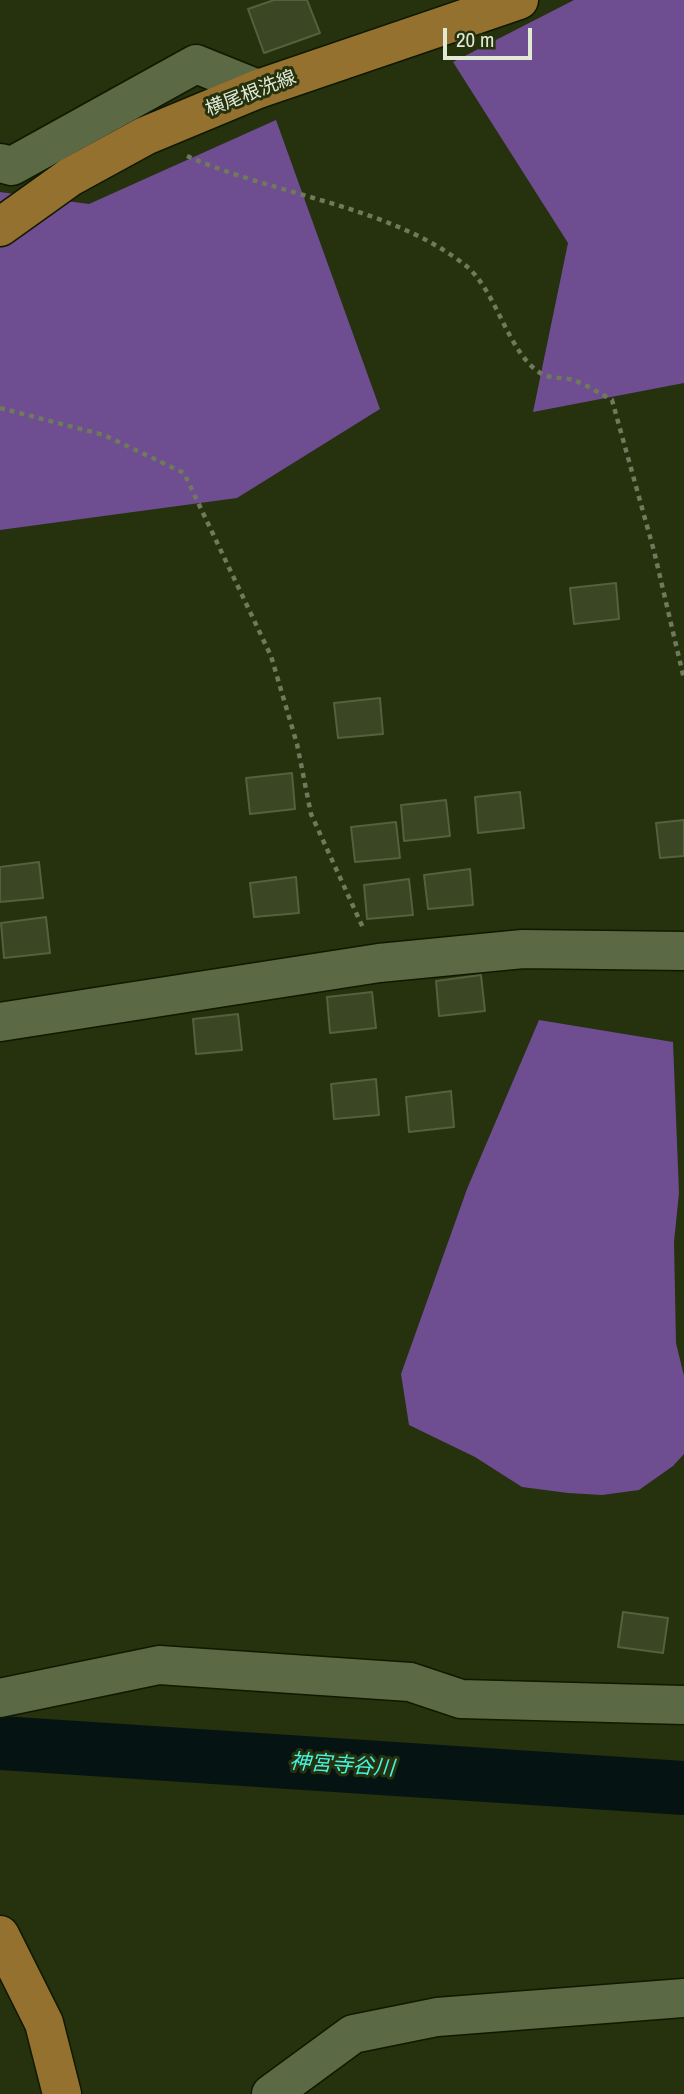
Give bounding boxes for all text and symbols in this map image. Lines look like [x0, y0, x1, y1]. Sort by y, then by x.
scale bar [446, 14, 535, 58]
text: 20 m [456, 25, 494, 54]
street label: 横尾根洗線 [203, 66, 299, 122]
water label: 神宮寺谷川 [289, 1750, 395, 1782]

